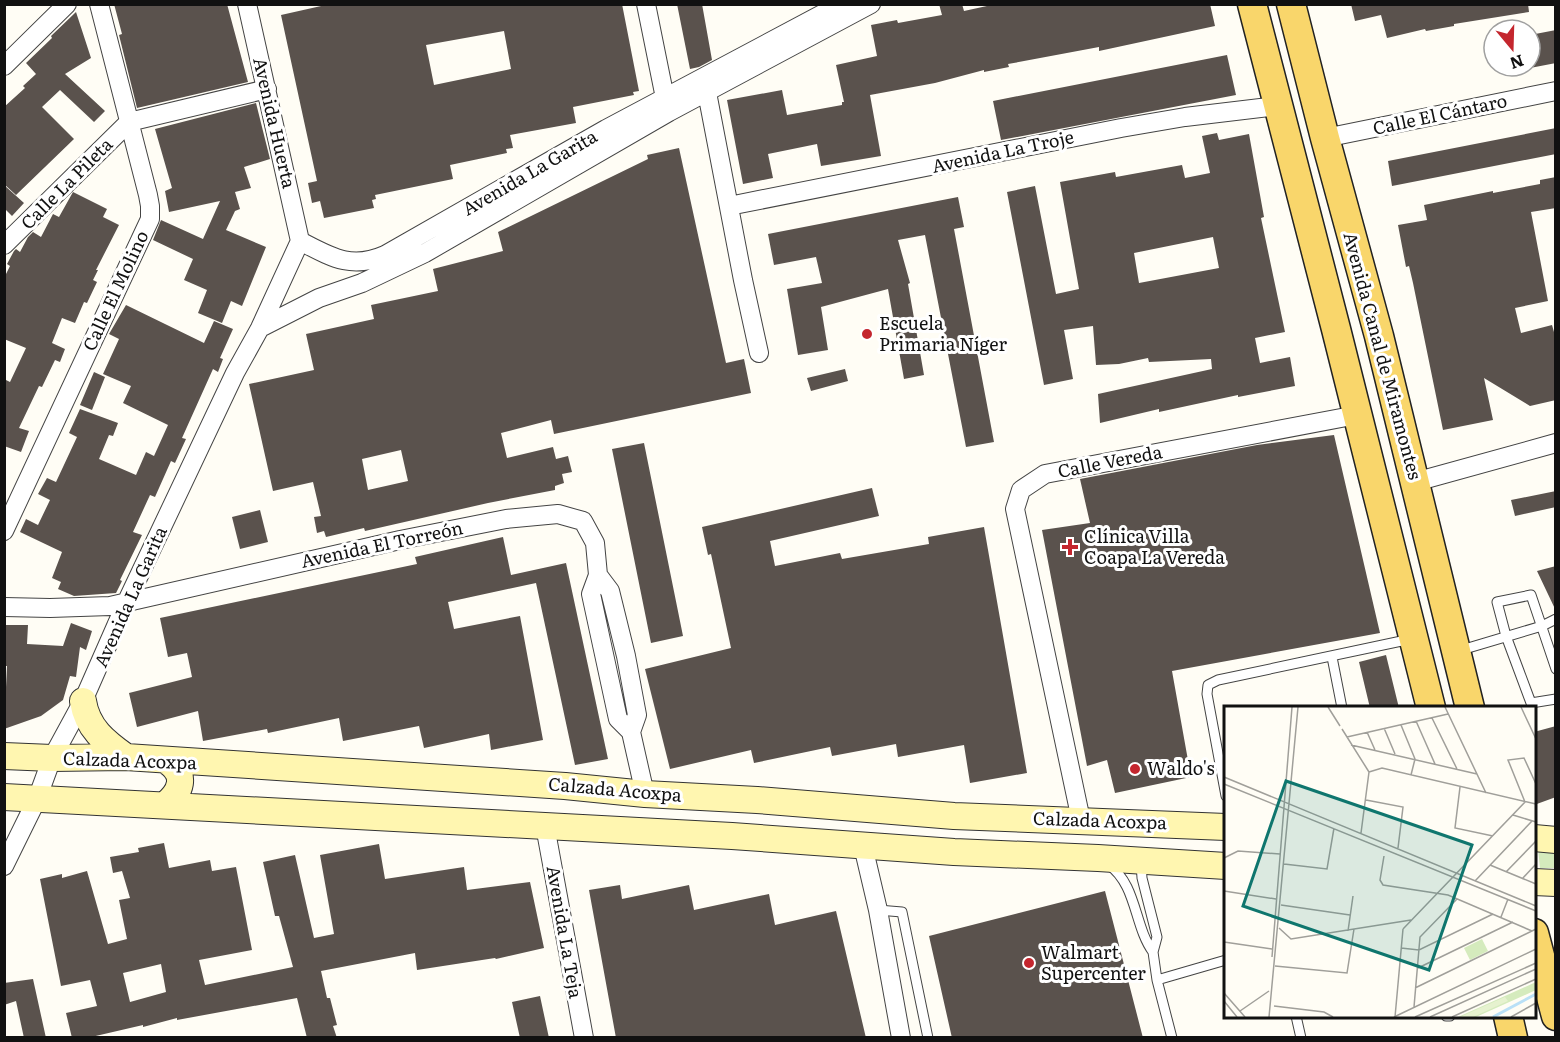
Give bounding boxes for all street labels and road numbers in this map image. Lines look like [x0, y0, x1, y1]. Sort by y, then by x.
street label: Avenida Huerta [247, 54, 304, 191]
street label: Calle El Cántaro [1370, 86, 1509, 141]
street label: Avenida La Garita [457, 122, 602, 221]
street label: Avenida La Troje [929, 122, 1076, 179]
street label: Calle La Pileta [14, 131, 118, 235]
street label: Calle El Molino [75, 226, 154, 355]
street label: Avenida Canal de Miramontes [1337, 229, 1430, 483]
street label: Calle Vereda [1055, 437, 1165, 484]
street label: Avenida El Torreón [298, 513, 465, 574]
street label: Avenida La Garita [86, 521, 173, 671]
street label: Calzada Acoxpa [63, 744, 198, 775]
street label: Calzada Acoxpa [547, 769, 683, 808]
street label: Calzada Acoxpa [1033, 804, 1168, 835]
street label: Avenida La Teja [541, 863, 590, 1001]

